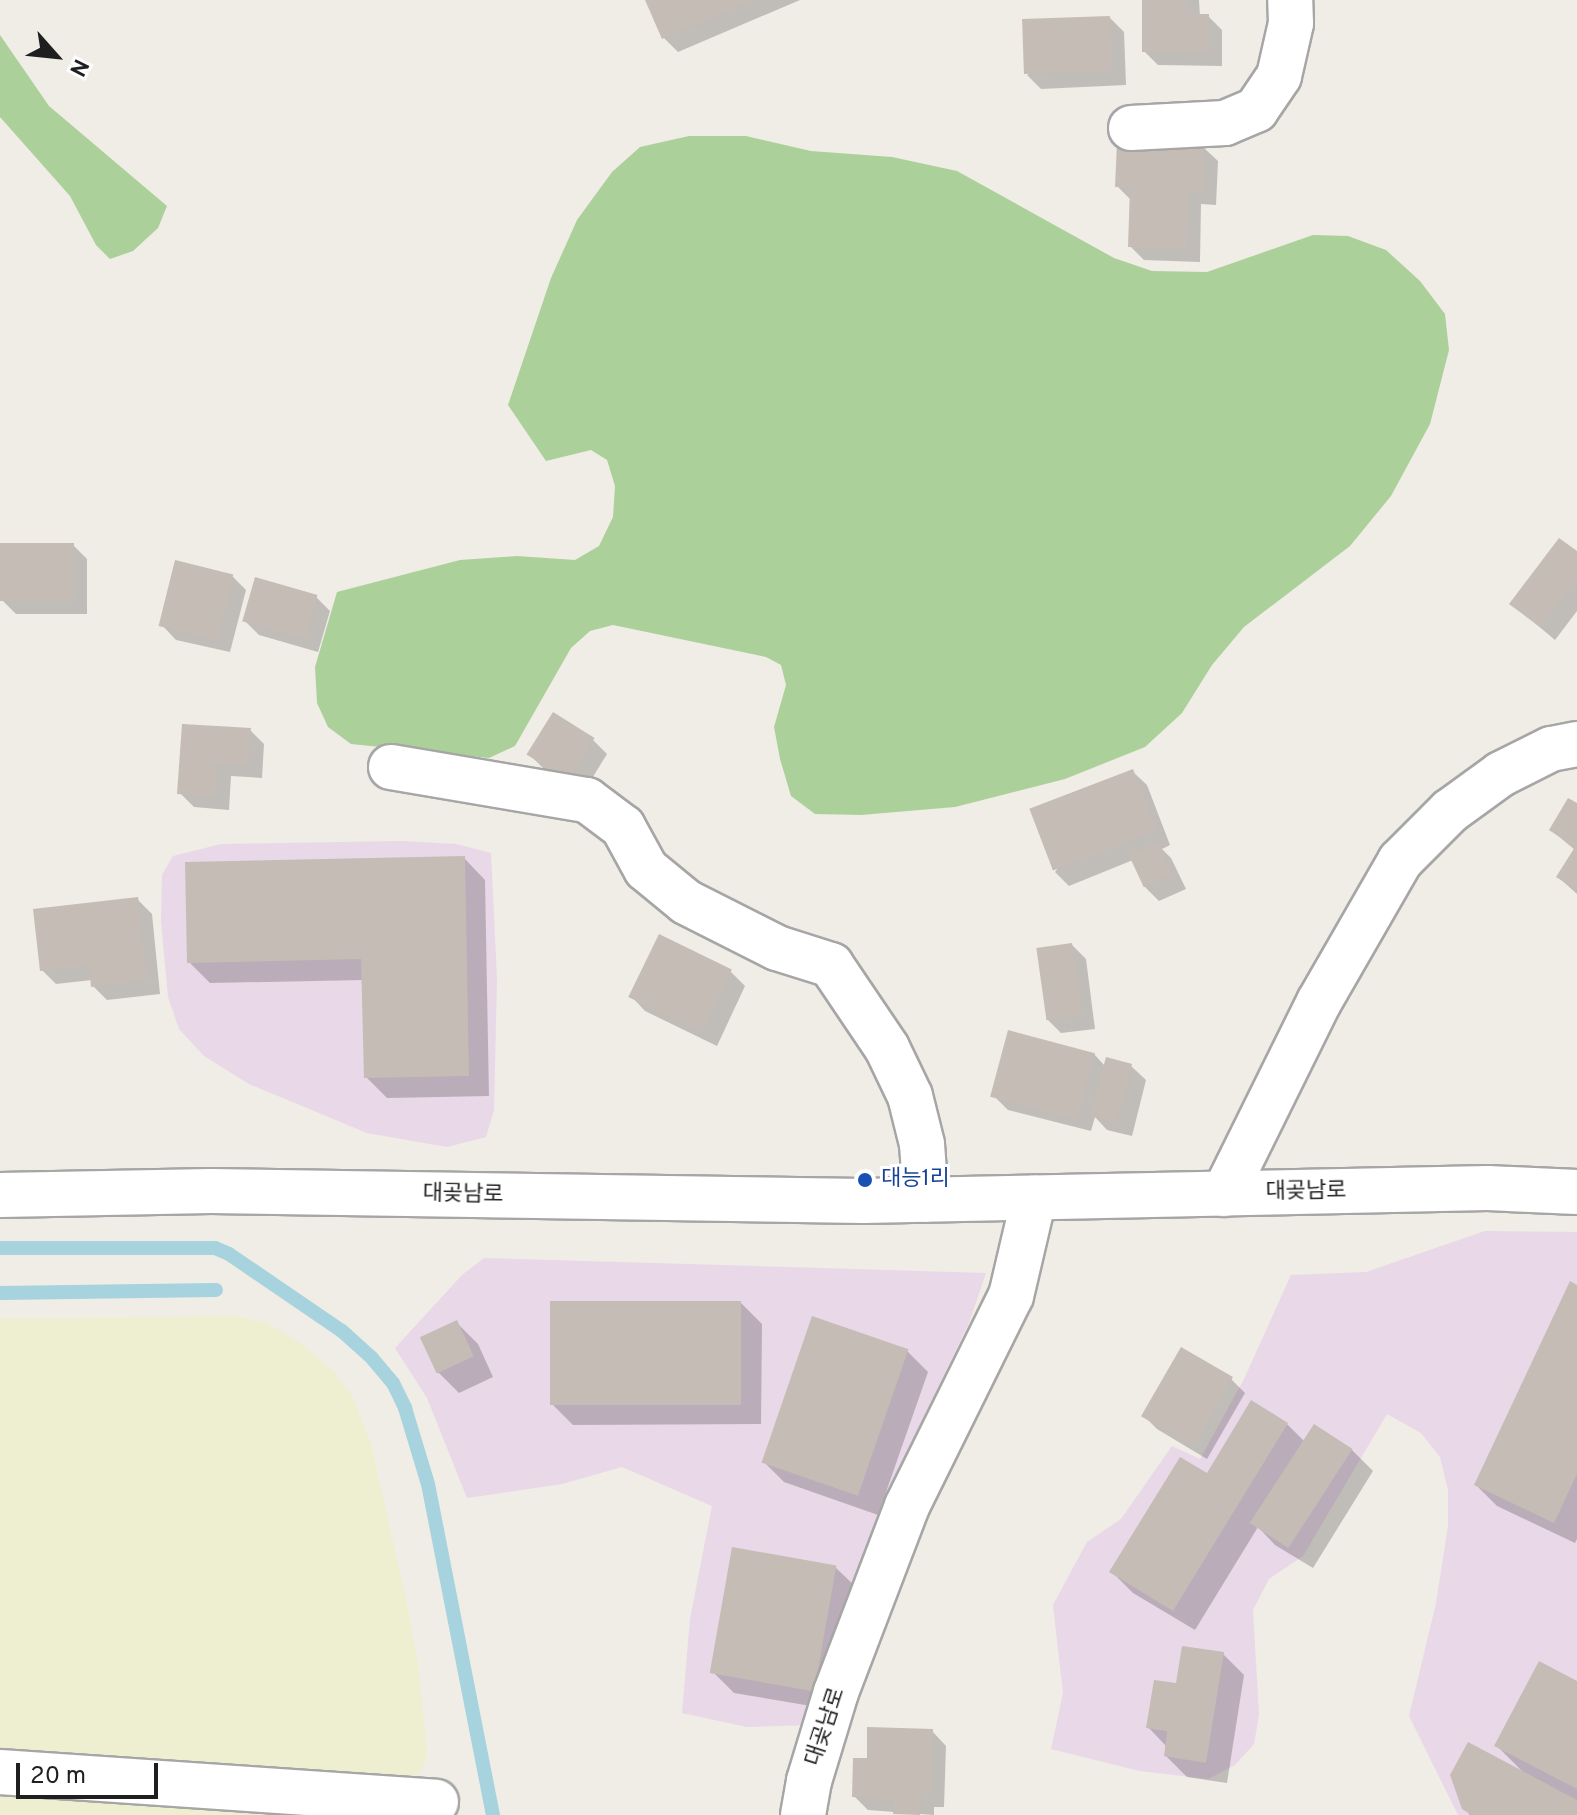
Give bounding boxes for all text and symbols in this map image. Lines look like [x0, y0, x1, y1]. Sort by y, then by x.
north arrow [16, 16, 96, 96]
text: N [62, 54, 93, 80]
place label: 대능1리 [881, 1167, 950, 1193]
marker: 대능1리 [856, 1171, 874, 1189]
street label: 대곶남로 [1265, 1178, 1347, 1206]
street label: 대곶남로 [422, 1181, 504, 1209]
street label: 대곶남로 [801, 1684, 851, 1770]
scale bar [20, 1747, 162, 1797]
text: 20 m [30, 1762, 86, 1792]

